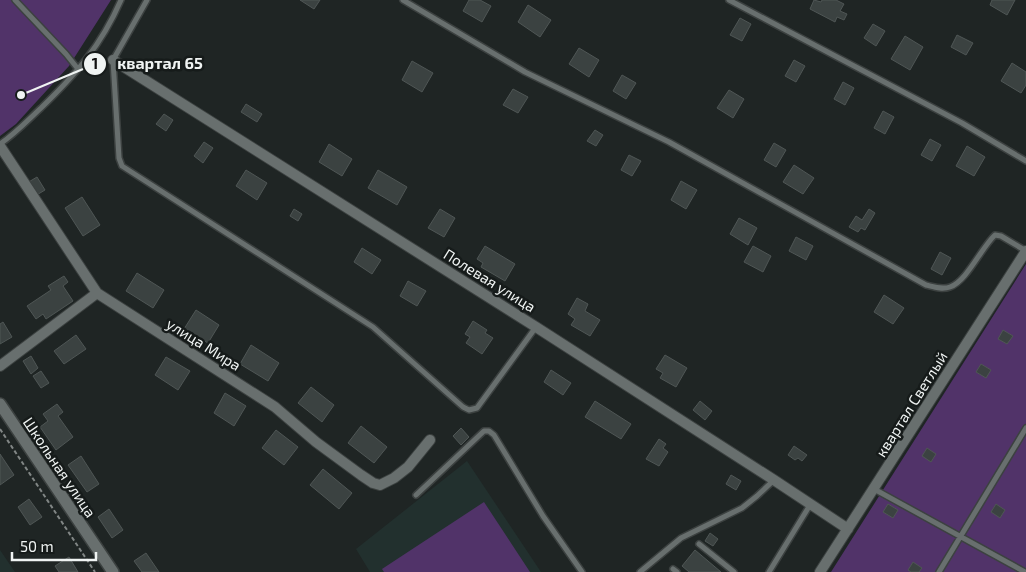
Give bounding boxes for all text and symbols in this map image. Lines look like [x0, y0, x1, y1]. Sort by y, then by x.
callout: квартал 65 [82, 48, 213, 79]
text: квартал 65 [117, 53, 203, 72]
text: 1 [92, 54, 98, 72]
street label: Полевая улица [440, 245, 539, 316]
street label: улица Мира [163, 314, 244, 375]
street label: квартал Светлый [871, 348, 951, 460]
street label: Школьная улица [19, 413, 100, 521]
scale bar [12, 530, 96, 562]
text: 50 m [20, 537, 54, 555]

